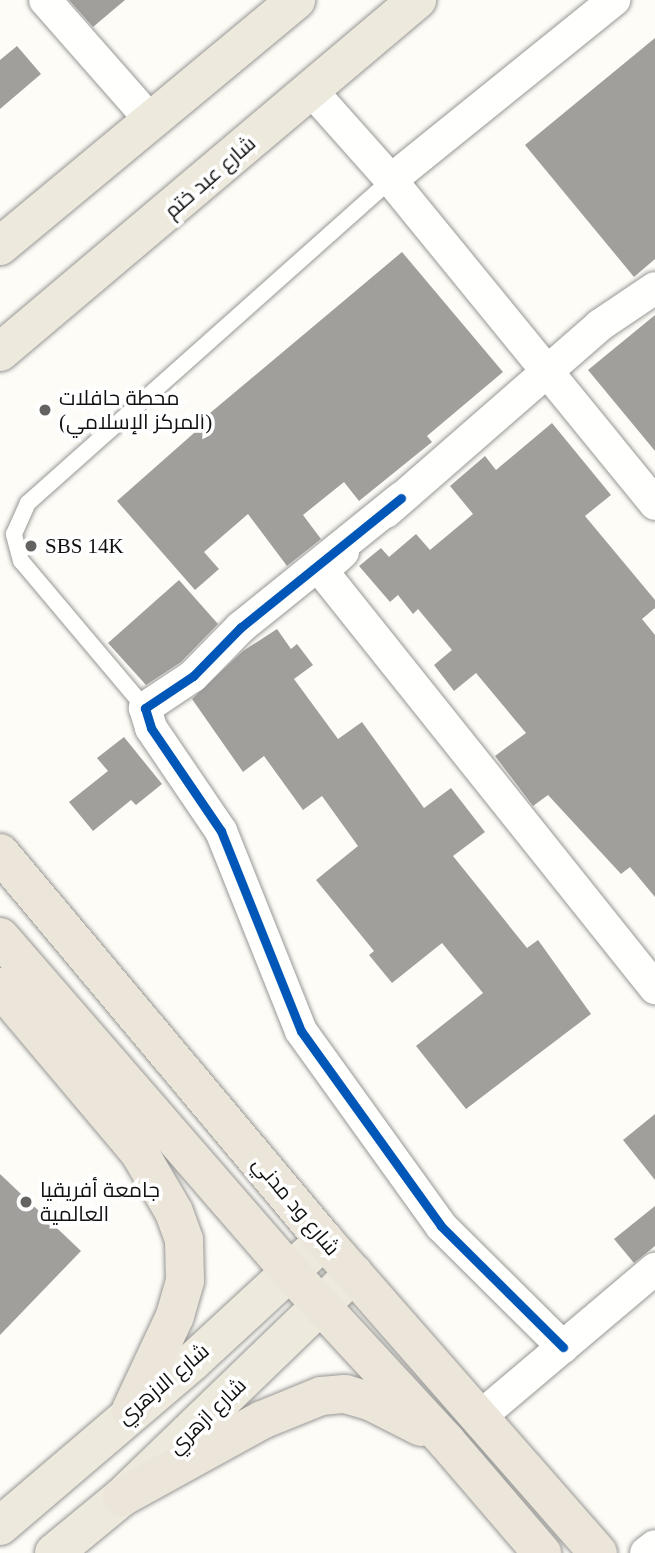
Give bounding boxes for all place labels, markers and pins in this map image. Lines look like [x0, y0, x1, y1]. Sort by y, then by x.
place label: محطة حافلات (المركز الإسلامي) [59, 385, 212, 435]
marker: محطة حافلات (المركز الإسلامي) [37, 402, 53, 418]
place label: SBS 14K [45, 533, 124, 559]
marker: SBS 14K [23, 538, 39, 554]
place label: جامعة أفريقيا العالمية [40, 1177, 160, 1227]
marker: جامعة أفريقيا العالمية [18, 1194, 34, 1210]

